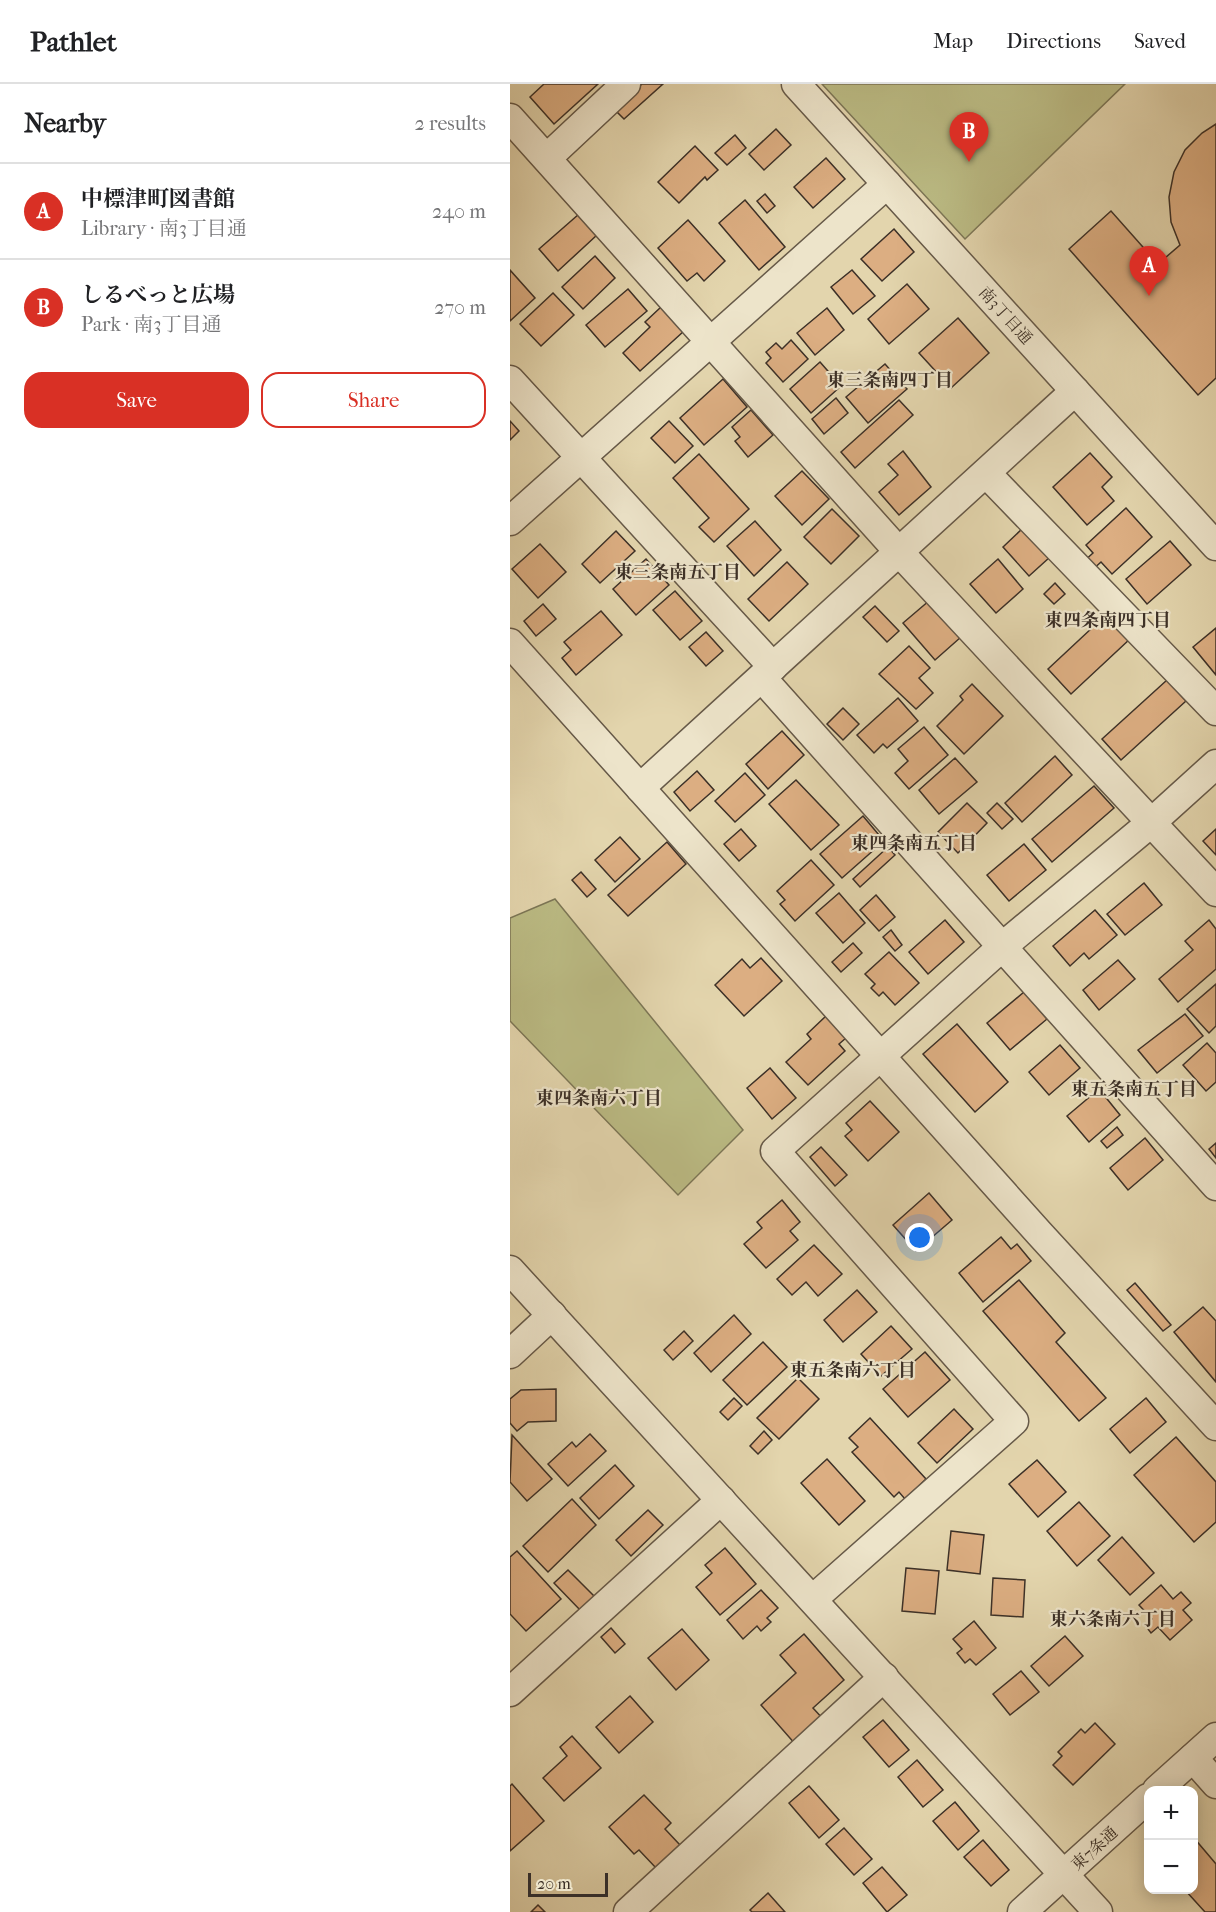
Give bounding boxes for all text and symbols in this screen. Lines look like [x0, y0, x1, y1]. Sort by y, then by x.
text: Pathlet [30, 25, 117, 58]
text: Map [933, 29, 973, 53]
text: Directions [1006, 29, 1101, 53]
text: Saved [1134, 29, 1186, 53]
text: Nearby [24, 108, 106, 139]
text: 2 results [415, 112, 486, 135]
pin: B [950, 112, 988, 162]
text: 中標津町図書館 [81, 186, 235, 212]
text: A [37, 200, 50, 223]
text: 240 m [432, 200, 486, 223]
text: Library · 南3丁目通 [81, 217, 247, 240]
pin: A [1130, 246, 1168, 296]
text: しるべっと広場 [81, 282, 235, 308]
street label: 南3丁目通 [975, 283, 1036, 348]
text: B [37, 296, 50, 319]
text: 270 m [434, 296, 486, 319]
text: Park · 南3丁目通 [81, 313, 222, 336]
district label: 東三条南四丁目 [827, 370, 953, 391]
button: Save [24, 372, 249, 428]
button: Share [261, 372, 486, 428]
district label: 東三条南五丁目 [615, 562, 741, 583]
district label: 東四条南四丁目 [1045, 610, 1171, 631]
district label: 東四条南五丁目 [851, 833, 977, 854]
district label: 東五条南五丁目 [1071, 1079, 1197, 1100]
district label: 東四条南六丁目 [536, 1088, 662, 1109]
your location [905, 1223, 934, 1252]
district label: 東五条南六丁目 [790, 1360, 916, 1381]
district label: 東六条南六丁目 [1050, 1609, 1176, 1630]
map controls [1144, 1786, 1198, 1894]
button: + [1144, 1786, 1198, 1840]
street label: 東7条通 [1067, 1823, 1121, 1874]
button: − [1144, 1840, 1198, 1894]
scale bar [528, 1870, 608, 1898]
text: 20 m [537, 1874, 571, 1893]

